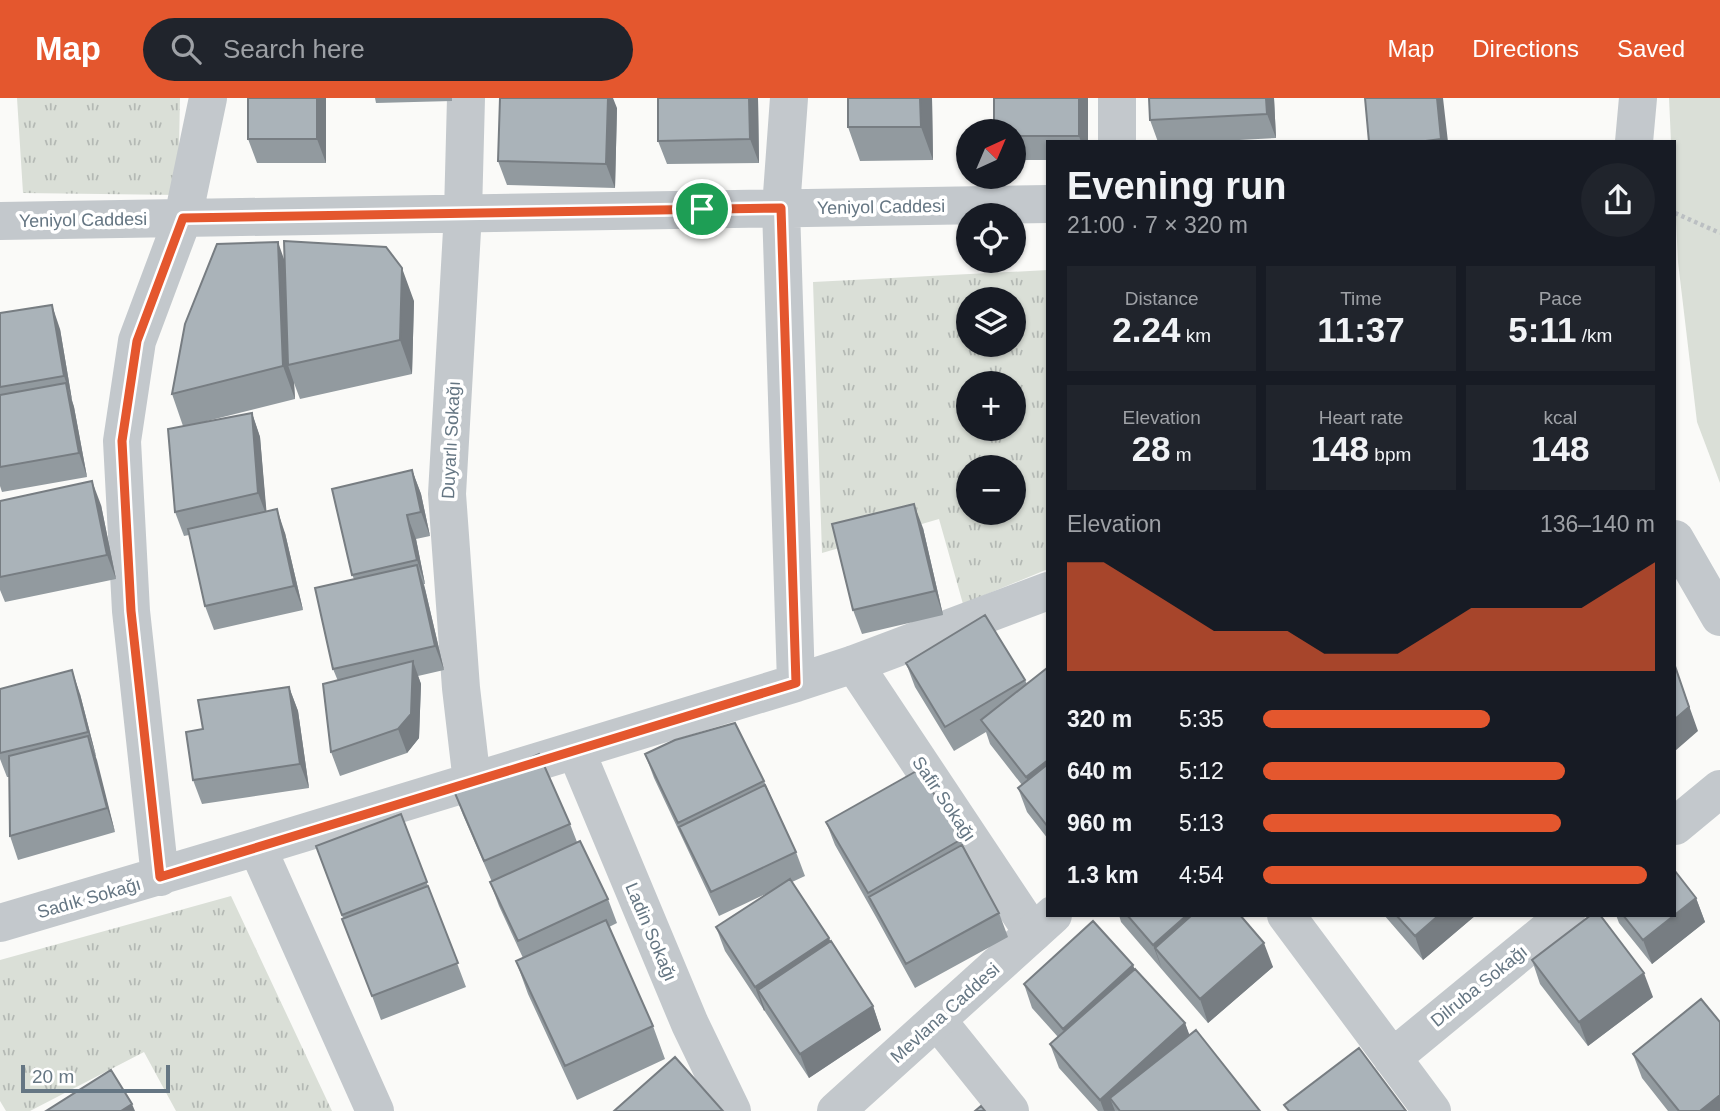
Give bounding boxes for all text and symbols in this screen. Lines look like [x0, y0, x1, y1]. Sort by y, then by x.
search box [143, 18, 633, 81]
text: Map [35, 30, 101, 67]
icon: search [167, 30, 205, 68]
text: Search here [223, 34, 365, 64]
text: Map [1388, 35, 1434, 62]
text: Directions [1472, 35, 1579, 62]
text: Saved [1617, 35, 1685, 62]
north arrow [956, 119, 1026, 189]
map controls [956, 119, 1026, 525]
button: share [1581, 163, 1655, 237]
text: Evening run [1067, 165, 1287, 207]
pin [672, 179, 732, 239]
icon: arrive [683, 190, 721, 228]
street label: Yeniyol Caddesi [817, 196, 945, 218]
button: locate [956, 203, 1026, 273]
street label: Yeniyol Caddesi [19, 209, 147, 231]
text: 21:00 · 7 × 320 m [1067, 212, 1248, 238]
button: layers [956, 287, 1026, 357]
text: Distance [1125, 288, 1199, 309]
text: Time [1340, 288, 1382, 309]
text: Pace [1539, 288, 1582, 309]
text: 2.24 [1112, 310, 1180, 349]
text: 11:37 [1317, 310, 1405, 349]
text: 5:11 [1508, 310, 1576, 349]
text: km [1180, 325, 1211, 346]
text: /km [1576, 325, 1612, 346]
button: + [956, 371, 1026, 441]
street label: Duyarlı Sokağı [438, 381, 464, 499]
text: Elevation [1123, 407, 1201, 428]
text: Heart rate [1319, 407, 1403, 428]
text: kcal [1543, 407, 1577, 428]
text: 28 [1132, 429, 1171, 468]
text: 148 [1311, 429, 1369, 468]
text: 148 [1531, 429, 1590, 468]
text: m [1171, 444, 1192, 465]
text: bpm [1369, 444, 1411, 465]
button: − [956, 455, 1026, 525]
text: Elevation [1067, 511, 1162, 537]
text: 136–140 m [1540, 511, 1655, 537]
text: 320 m [1067, 706, 1132, 732]
text: 5:35 [1179, 706, 1224, 732]
street label: Safir Sokağı [908, 753, 980, 845]
text: 640 m [1067, 758, 1132, 784]
text: 5:12 [1179, 758, 1224, 784]
text: 960 m [1067, 810, 1132, 836]
text: 5:13 [1179, 810, 1224, 836]
text: 1.3 km [1067, 862, 1139, 888]
text: 4:54 [1179, 862, 1224, 888]
street label: Sadık Sokağı [35, 874, 143, 922]
street label: Ladin Sokağı [621, 880, 681, 984]
street label: Dilruba Sokağı [1427, 941, 1531, 1031]
street label: Mevlana Caddesi [887, 959, 1003, 1067]
scale bar [21, 1062, 170, 1094]
text: 20 m [32, 1066, 74, 1087]

